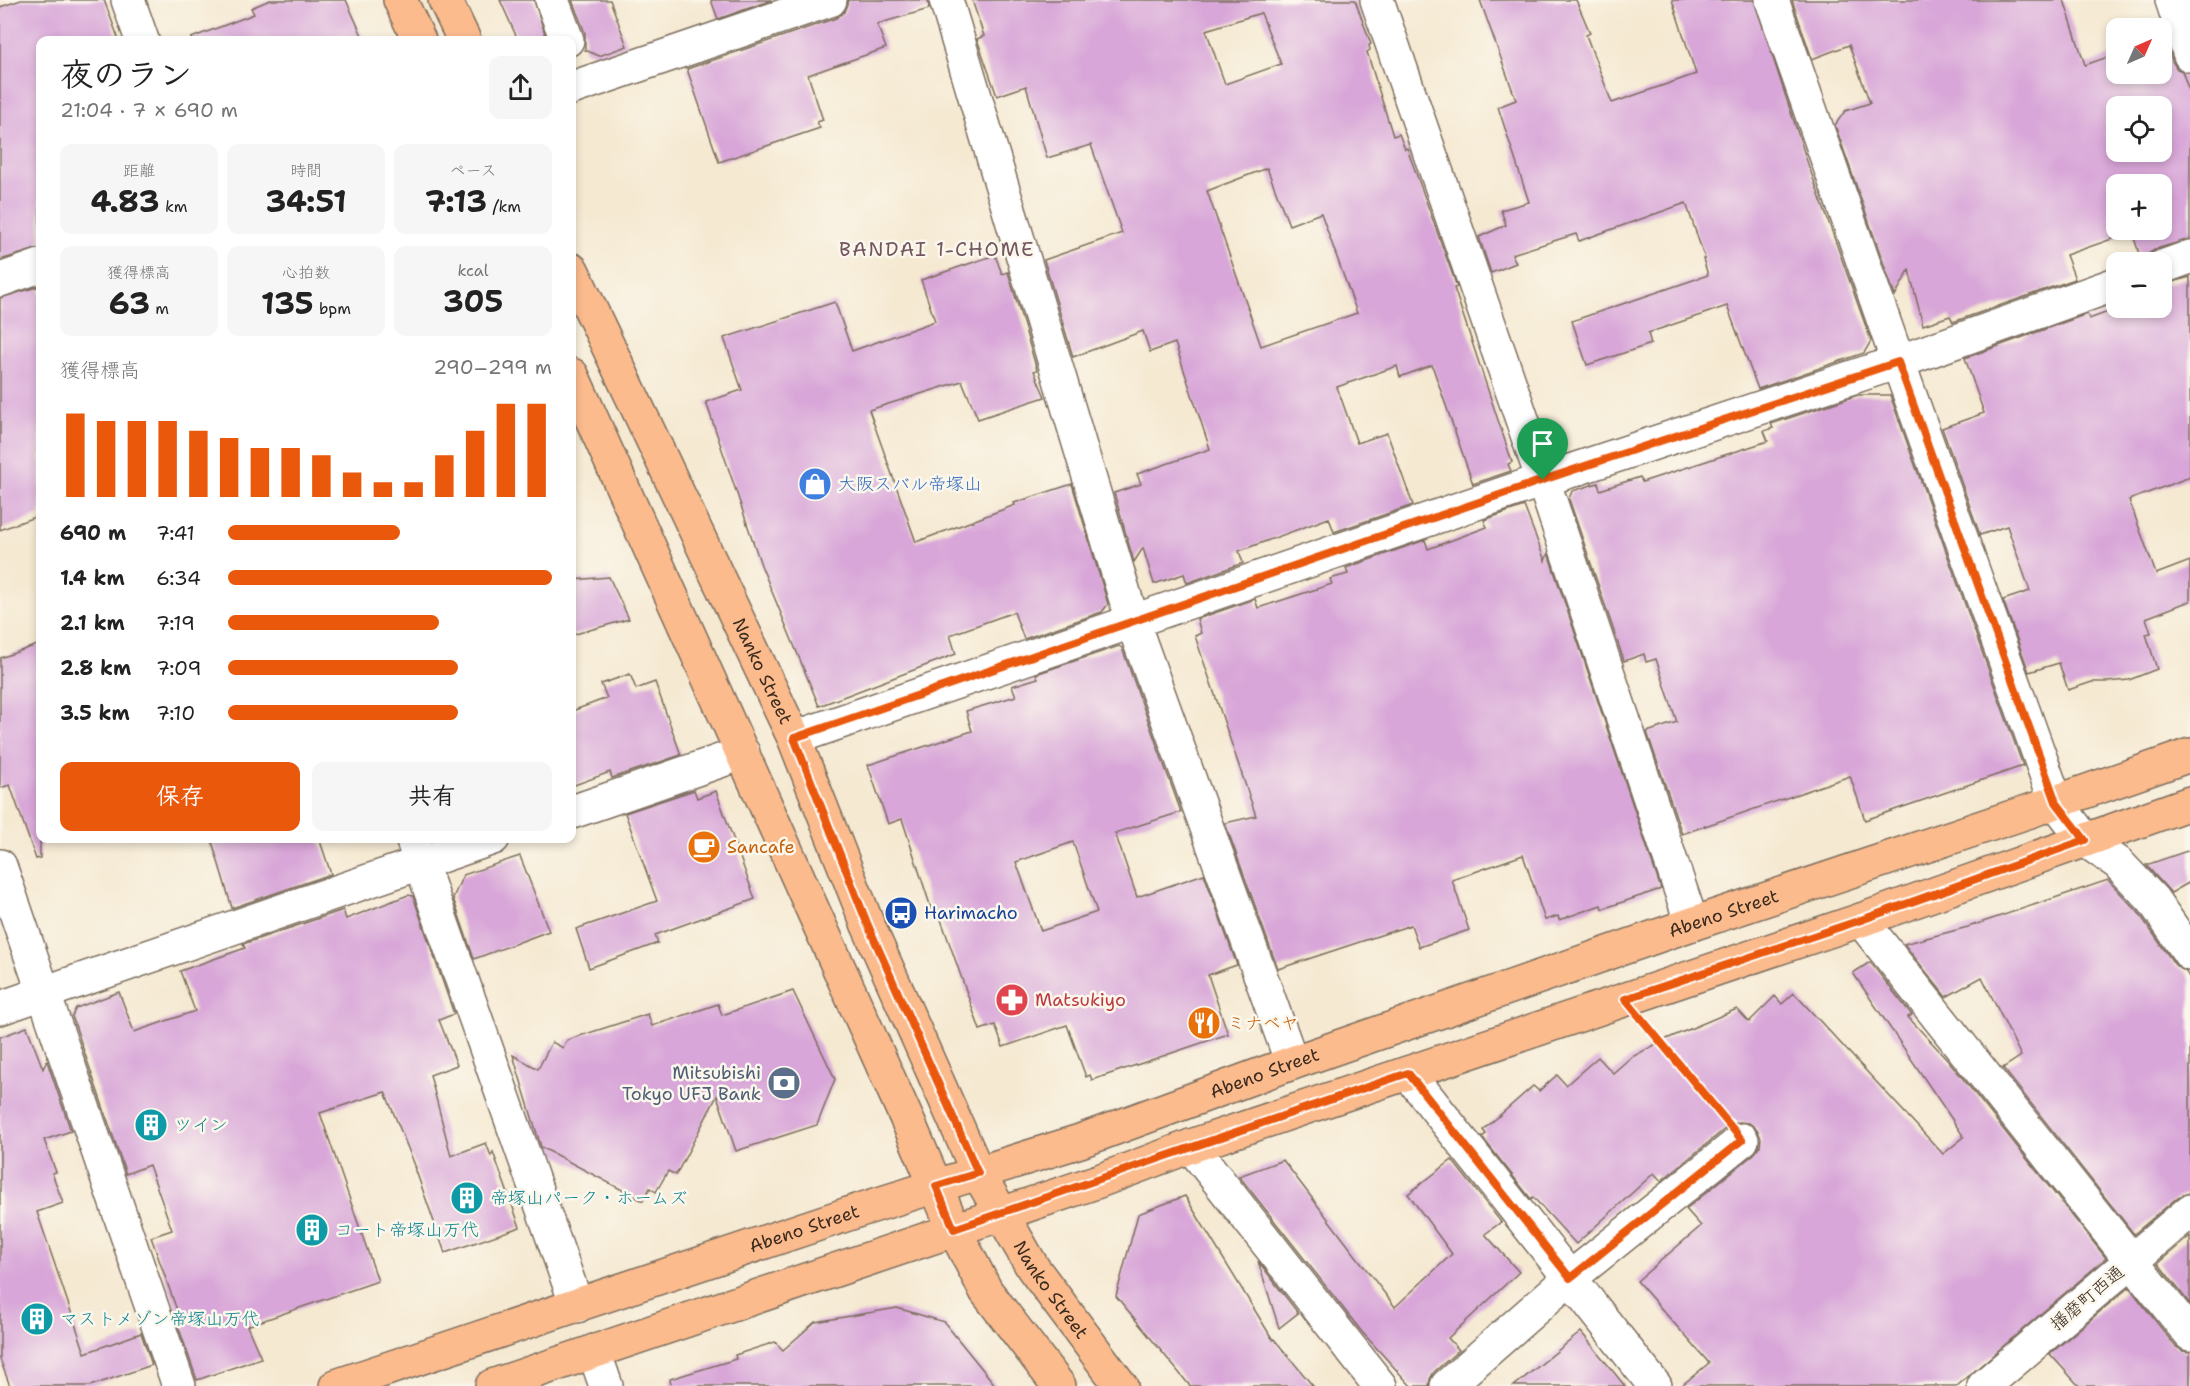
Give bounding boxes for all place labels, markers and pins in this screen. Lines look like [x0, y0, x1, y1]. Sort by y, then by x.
pin [1517, 418, 1568, 480]
shop icon: 大阪スバル帝塚山 [797, 466, 833, 502]
place label: 大阪スバル帝塚山 [838, 472, 982, 496]
cafe icon: Sancafe [686, 829, 722, 865]
place label: Sancafe [727, 835, 795, 859]
bus stop icon: Harimacho [883, 895, 919, 931]
place label: Harimacho [924, 901, 1018, 925]
pharmacy icon: Matsukiyo [994, 982, 1030, 1018]
place label: Matsukiyo [1035, 988, 1126, 1012]
restaurant icon: ミナベヤ [1186, 1005, 1222, 1041]
place label: ミナベヤ [1227, 1011, 1299, 1035]
place label: Mitsubishi Tokyo UFJ Bank [622, 1061, 761, 1106]
bank icon: Mitsubishi Tokyo UFJ Bank [766, 1065, 802, 1101]
building icon: ツイン [133, 1107, 169, 1143]
place label: ツイン [174, 1113, 228, 1137]
building icon: 帝塚山パーク・ホームズ [449, 1180, 485, 1216]
place label: 帝塚山パーク・ホームズ [490, 1186, 687, 1210]
building icon: コート帝塚山万代 [294, 1212, 330, 1248]
place label: コート帝塚山万代 [335, 1218, 479, 1242]
building icon: マストメゾン帝塚山万代 [19, 1301, 55, 1337]
place label: マストメゾン帝塚山万代 [60, 1307, 259, 1331]

